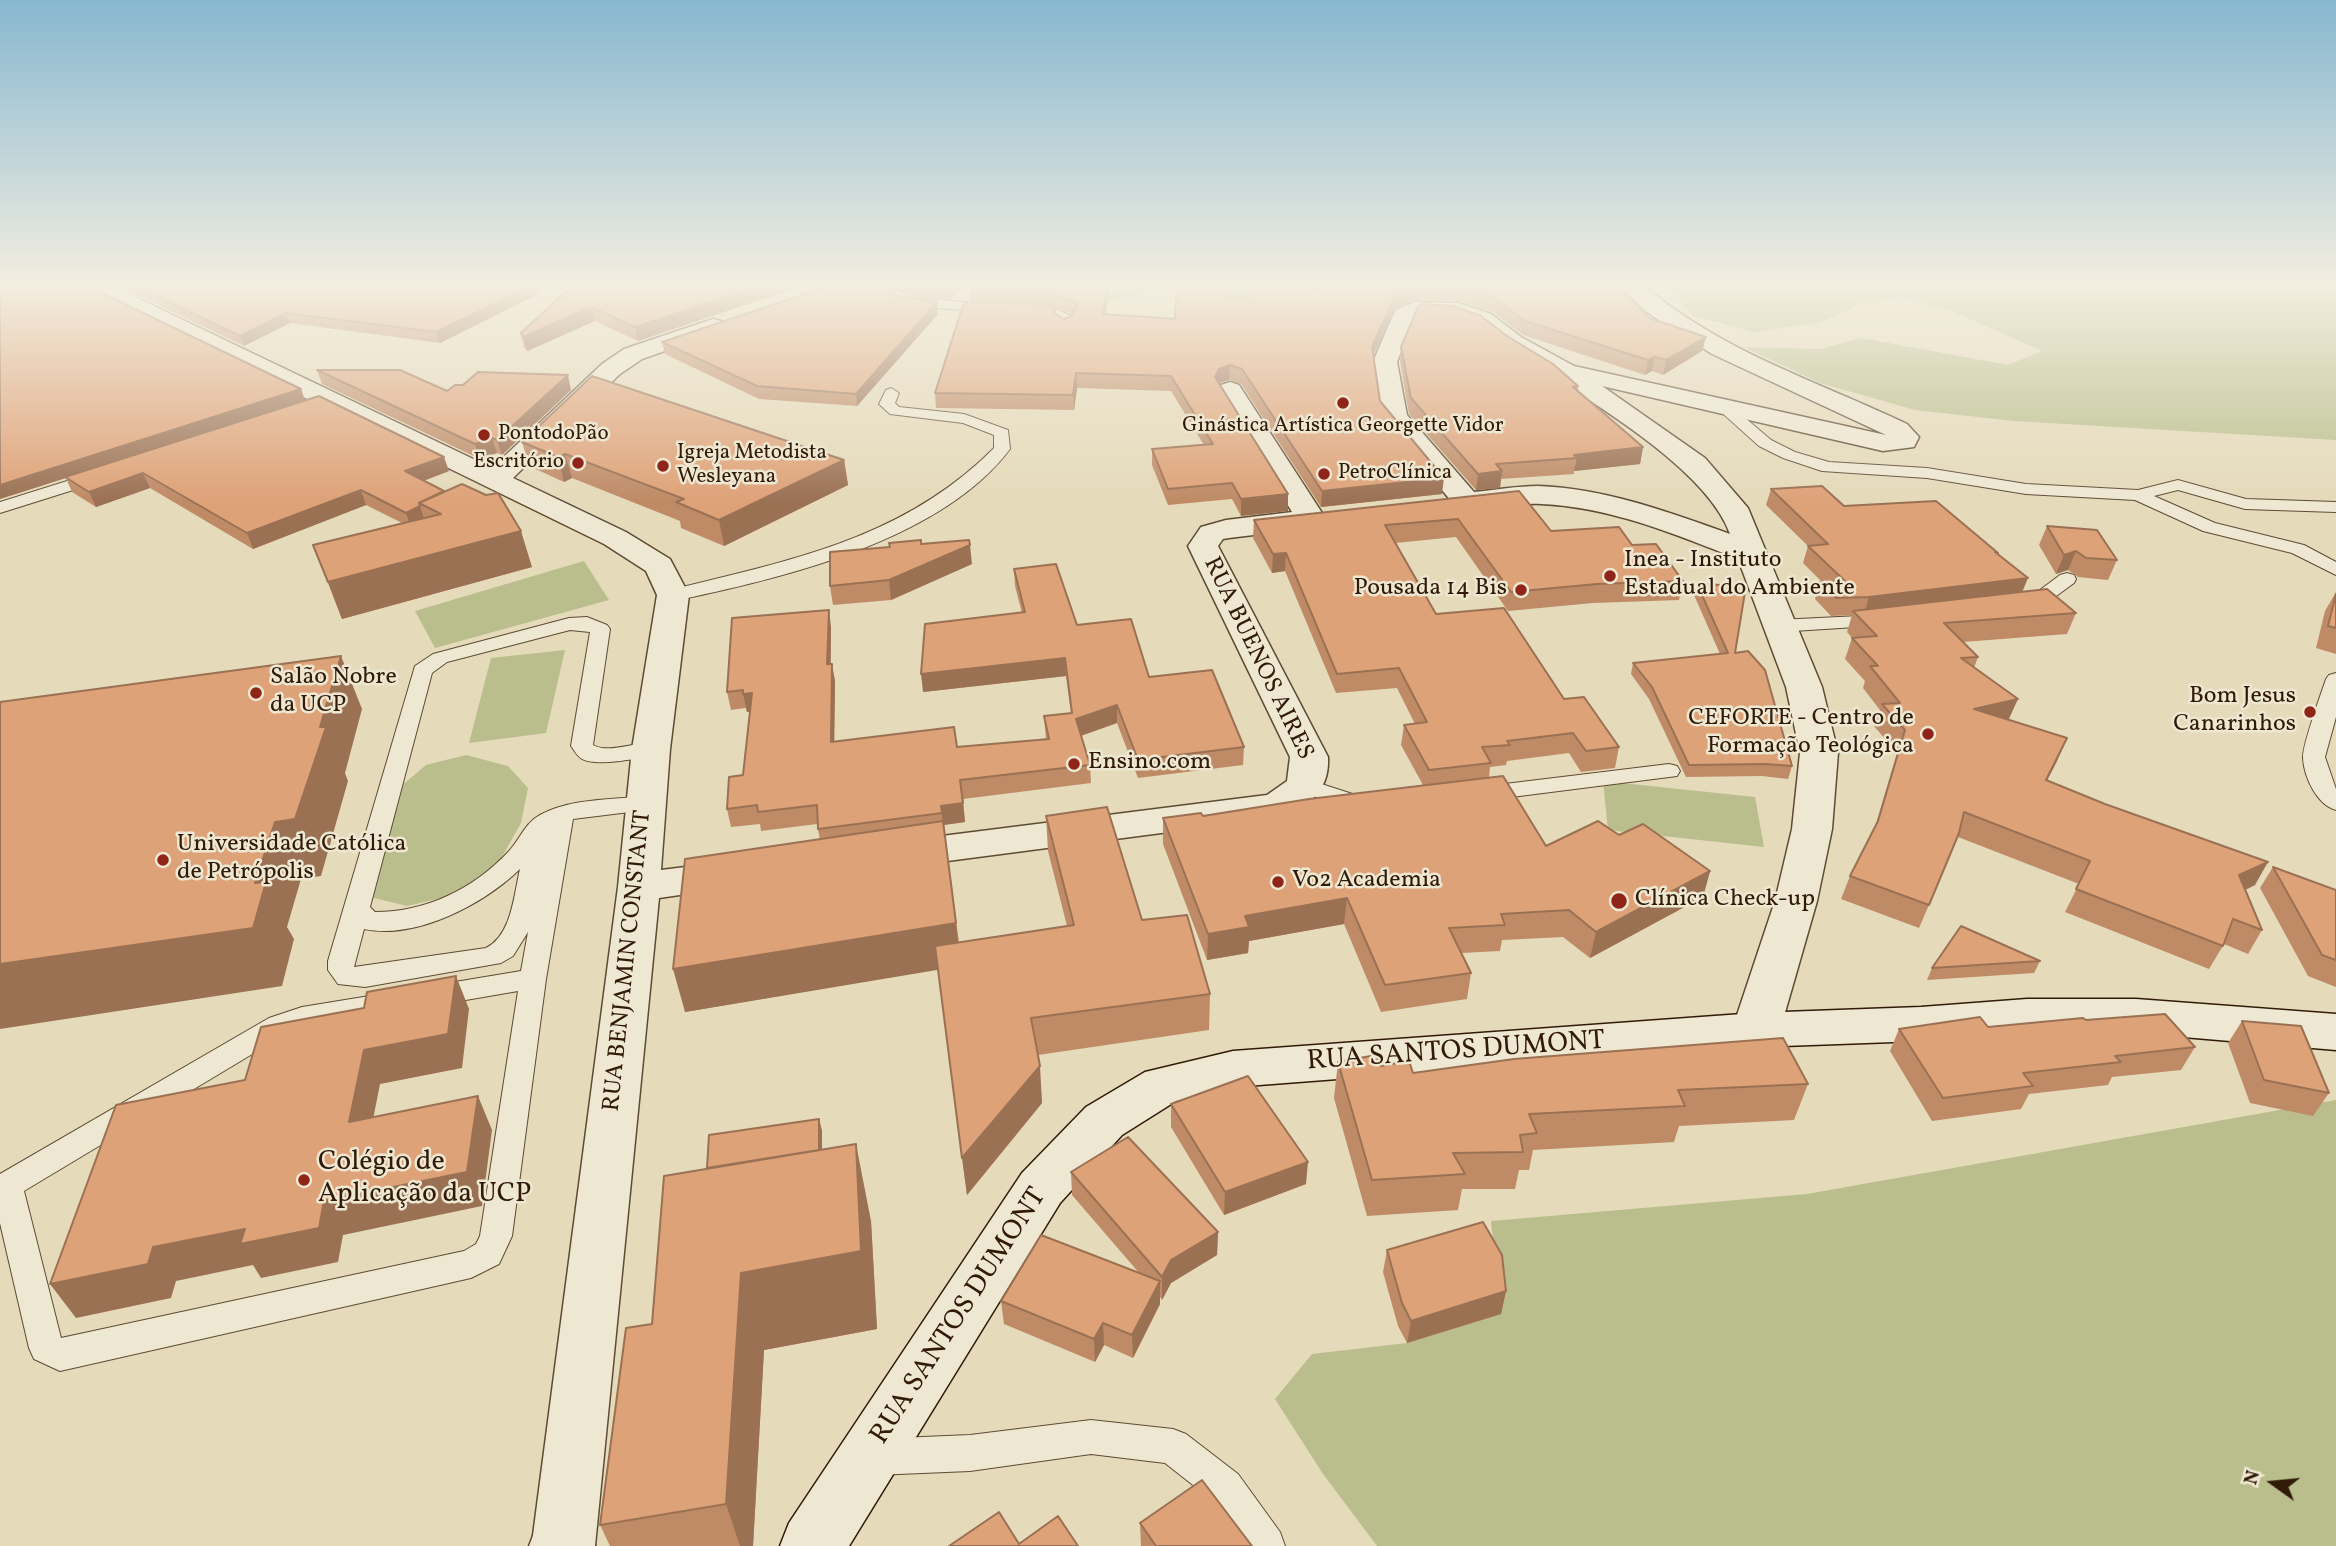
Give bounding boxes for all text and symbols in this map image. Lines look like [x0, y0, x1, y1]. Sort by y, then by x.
marker: Ginástica Artística Georgette Vidor [1335, 395, 1351, 411]
place label: Ginástica Artística Georgette Vidor [1182, 414, 1504, 440]
place label: PontodoPão [498, 422, 609, 448]
marker: PontodoPão [476, 427, 492, 443]
place label: Igreja Metodista Wesleyana [677, 441, 827, 491]
place label: Escritório [473, 450, 564, 476]
marker: Escritório [570, 455, 586, 471]
marker: Igreja Metodista Wesleyana [655, 458, 671, 474]
place label: PetroClínica [1338, 461, 1452, 487]
marker: PetroClínica [1316, 466, 1332, 482]
place label: Inea - Instituto Estadual do Ambiente [1624, 548, 1855, 604]
street label: RUA BUENOS AIRES [1195, 553, 1319, 765]
marker: Inea - Instituto Estadual do Ambiente [1602, 568, 1618, 584]
place label: Pousada 14 Bis [1354, 576, 1507, 604]
marker: Pousada 14 Bis [1513, 582, 1529, 598]
place label: Salão Nobre da UCP [270, 665, 397, 721]
place label: Bom Jesus Canarinhos [2173, 684, 2296, 740]
marker: Salão Nobre da UCP [248, 685, 264, 701]
marker: Bom Jesus Canarinhos [2302, 704, 2318, 720]
place label: CEFORTE - Centro de Formação Teológica [1688, 706, 1914, 762]
marker: CEFORTE - Centro de Formação Teológica [1920, 726, 1936, 742]
place label: Ensino.com [1088, 750, 1211, 778]
marker: Ensino.com [1066, 756, 1082, 772]
street label: RUA BENJAMIN CONSTANT [599, 809, 659, 1113]
place label: Universidade Católica de Petrópolis [177, 832, 406, 888]
marker: Universidade Católica de Petrópolis [155, 852, 171, 868]
place label: Vo2 Academia [1292, 868, 1441, 896]
marker: Vo2 Academia [1270, 874, 1286, 890]
place label: Clínica Check-up [1635, 887, 1815, 915]
marker: Clínica Check-up [1609, 891, 1629, 911]
street label: RUA SANTOS DUMONT [1306, 1026, 1606, 1080]
place label: Colégio de Aplicação da UCP [318, 1147, 531, 1213]
marker: Colégio de Aplicação da UCP [296, 1172, 312, 1188]
street label: RUA SANTOS DUMONT [865, 1183, 1055, 1451]
north arrow [2238, 1448, 2308, 1518]
text: N [2238, 1468, 2267, 1488]

